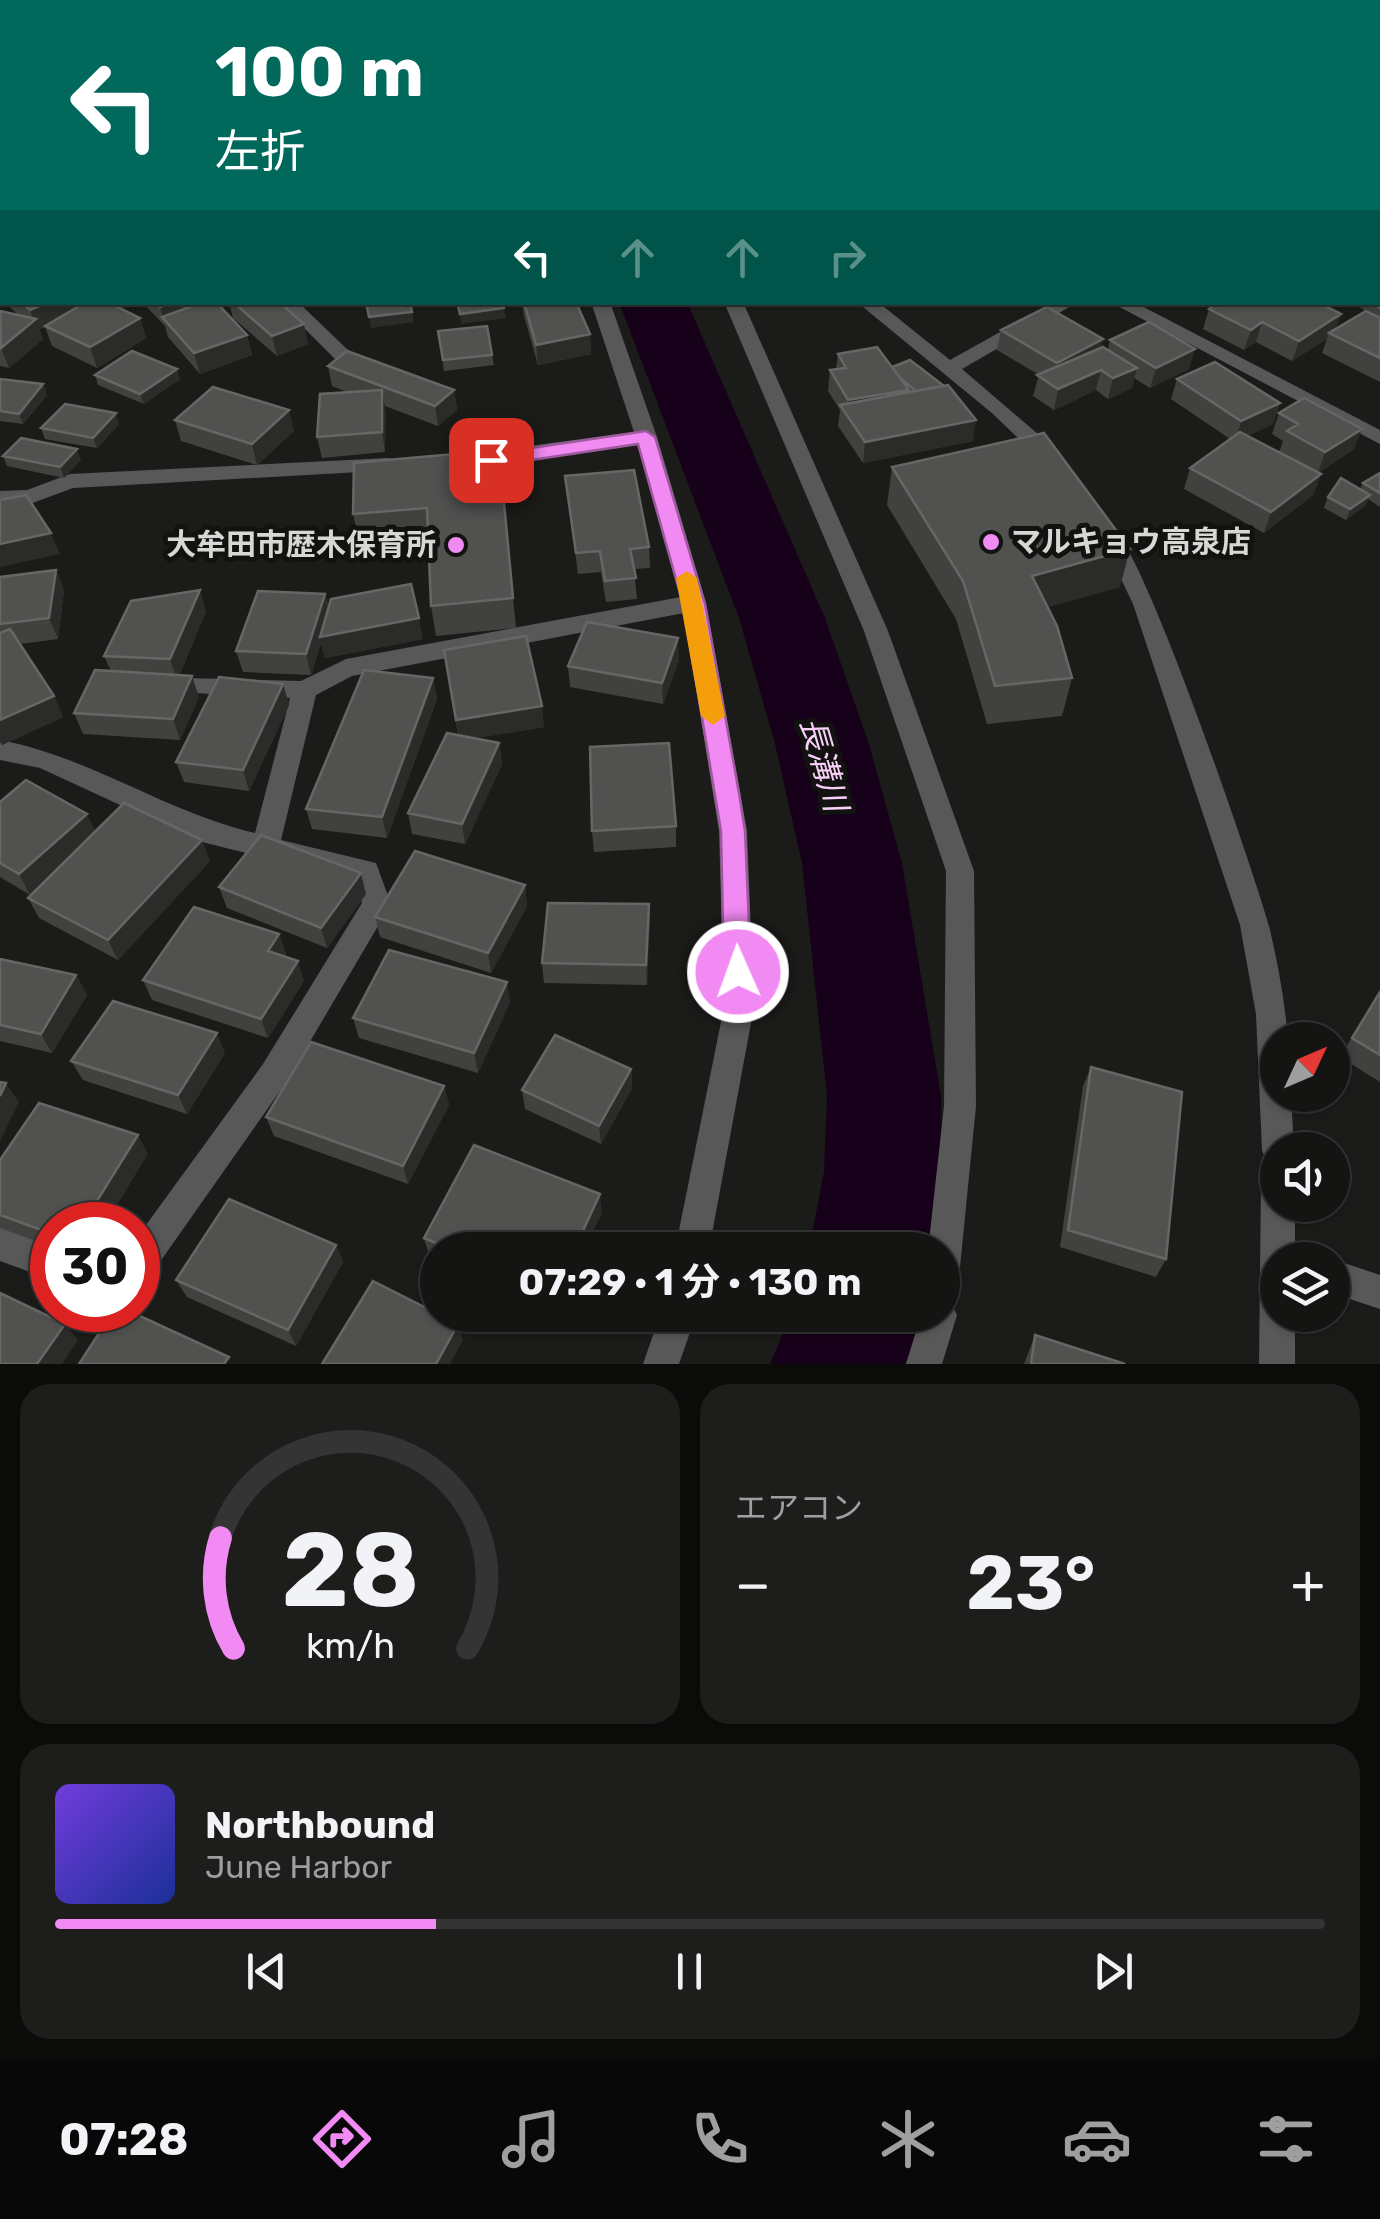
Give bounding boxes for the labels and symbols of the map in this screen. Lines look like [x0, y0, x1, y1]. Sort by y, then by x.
pin [449, 418, 534, 503]
place label: マルキョウ高泉店 [1011, 524, 1251, 560]
place label: 大牟田市歴木保育所 [166, 527, 436, 563]
marker: マルキョウ高泉店 [980, 531, 1002, 553]
marker: 大牟田市歴木保育所 [445, 534, 467, 556]
water label: 長溝川 [793, 713, 856, 818]
position arrow [686, 920, 790, 1024]
north arrow [1260, 1022, 1350, 1112]
speed limit sign: 30 [30, 1202, 160, 1332]

